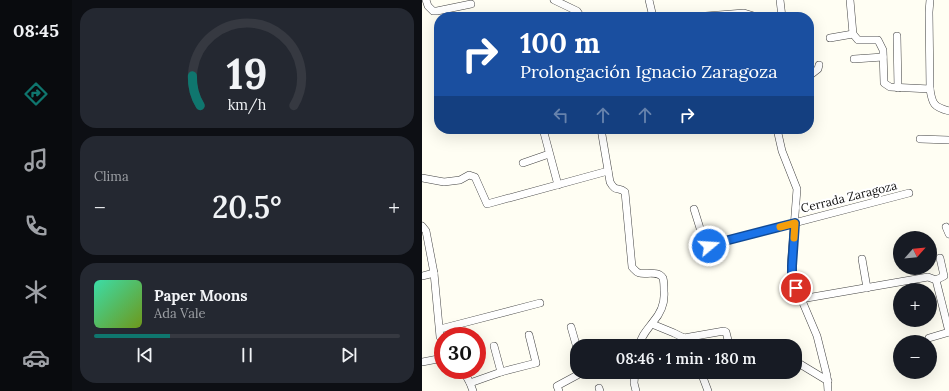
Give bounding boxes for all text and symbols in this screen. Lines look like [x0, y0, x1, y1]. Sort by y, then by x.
text: 08:45 [13, 19, 59, 42]
text: 100 m [520, 25, 600, 61]
icon: right [454, 28, 506, 80]
text: 19 [227, 47, 267, 100]
text: Prolongación Ignacio Zaragoza [520, 60, 777, 83]
icon: directions [22, 80, 50, 108]
text: km/h [228, 95, 267, 114]
icon: left [550, 104, 572, 126]
icon: ahead [592, 104, 614, 126]
icon: ahead [634, 104, 656, 126]
icon: right [676, 104, 698, 126]
icon: music [22, 146, 50, 174]
text: Clima [94, 168, 129, 185]
street label: Cerrada Zaragoza [799, 177, 899, 216]
text: 20.5° [212, 188, 282, 226]
text: − [94, 193, 106, 221]
text: + [388, 193, 400, 221]
icon: phone [22, 212, 50, 240]
position arrow [688, 225, 730, 267]
north arrow [893, 231, 937, 275]
map controls [893, 231, 937, 379]
pin [779, 271, 813, 305]
icon: arrive [785, 277, 807, 299]
icon: climate [22, 278, 50, 306]
button: + [893, 283, 937, 327]
text: Paper Moons [154, 286, 248, 305]
text: Ada Vale [154, 305, 206, 322]
speed limit sign: 30 [434, 327, 486, 379]
button: − [893, 335, 937, 379]
icon: car [22, 344, 50, 372]
icon: previous [134, 344, 156, 366]
icon: pause [236, 344, 258, 366]
icon: next [338, 344, 360, 366]
text: 08:46 · 1 min · 180 m [616, 349, 756, 368]

